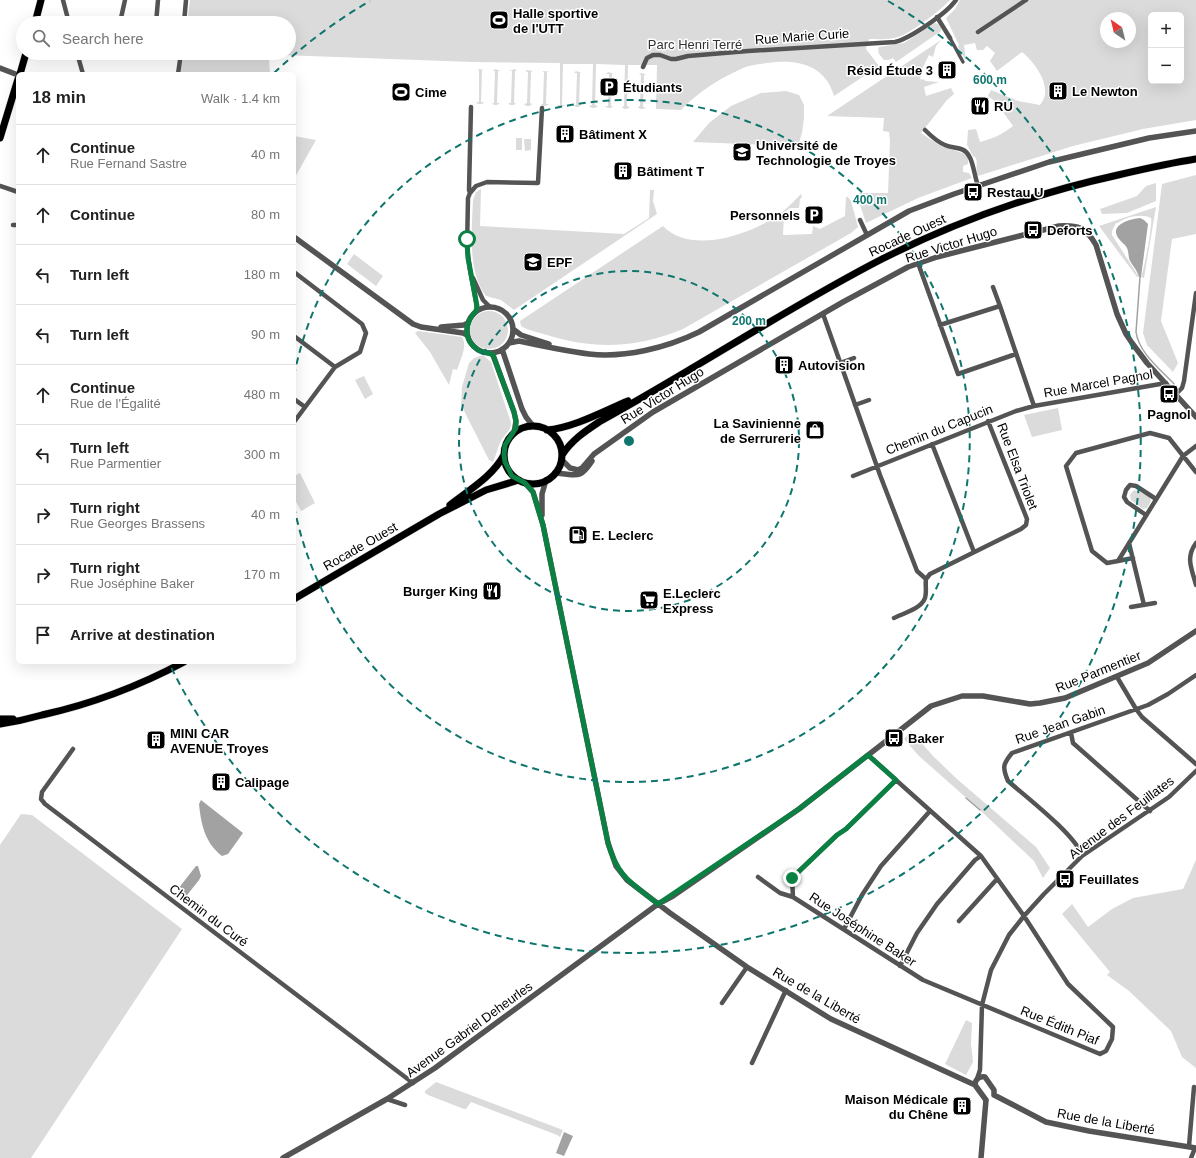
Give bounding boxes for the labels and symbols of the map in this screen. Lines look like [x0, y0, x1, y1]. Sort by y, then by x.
place label: Halle sportive de l'UTT [513, 6, 598, 36]
sports icon: Halle sportive de l'UTT [488, 9, 510, 31]
north arrow [1100, 12, 1136, 48]
street label: Rue Marie Curie [754, 26, 850, 47]
park label: Parc Henri Terré [648, 37, 742, 52]
building icon: Résid Étude 3 [936, 59, 958, 81]
place label: Résid Étude 3 [847, 63, 933, 78]
text: 600 m [973, 73, 1007, 87]
parking icon: Étudiants [598, 76, 620, 98]
place label: Étudiants [623, 80, 682, 95]
building icon: Le Newton [1047, 80, 1069, 102]
sports icon: Cime [390, 81, 412, 103]
place label: Le Newton [1072, 84, 1138, 99]
place label: Cime [415, 85, 447, 100]
restaurant icon: RU [969, 95, 991, 117]
place label: RU [994, 99, 1013, 114]
building icon: Bâtiment X [554, 123, 576, 145]
place label: Bâtiment X [579, 127, 647, 142]
place label: Université de Technologie de Troyes [756, 138, 896, 168]
school or university icon: Université de Technologie de Troyes [731, 141, 753, 163]
building icon: Bâtiment T [612, 160, 634, 182]
place label: Bâtiment T [637, 164, 704, 179]
bus stop icon: Restau U [962, 181, 984, 203]
place label: Restau U [987, 185, 1043, 200]
text: 400 m [853, 193, 887, 207]
parking icon: Personnels [803, 204, 825, 226]
place label: Personnels [730, 208, 800, 223]
street label: Rocade Ouest [866, 211, 948, 260]
bus stop icon: Deforts [1022, 219, 1044, 241]
street label: Rue Victor Hugo [903, 223, 999, 266]
place label: Deforts [1047, 223, 1093, 238]
route start [458, 230, 476, 248]
school or university icon: EPF [522, 251, 544, 273]
place label: EPF [547, 255, 572, 270]
text: 200 m [732, 314, 766, 328]
building icon: Autovision [773, 354, 795, 376]
place label: Autovision [798, 358, 865, 373]
street label: Rue Victor Hugo [618, 364, 707, 427]
street label: Rue Marcel Pagnol [1042, 366, 1154, 400]
bus stop icon: Pagnol [1158, 383, 1180, 405]
street label: Chemin du Capucin [883, 401, 995, 458]
place label: Pagnol [1147, 407, 1191, 422]
place label: La Savinienne de Serrurerie [714, 416, 801, 446]
shop icon: La Savinienne de Serrurerie [804, 419, 826, 441]
street label: Rue Elsa Triolet [994, 421, 1041, 512]
centre of rings [622, 434, 636, 448]
street label: Rocade Ouest [321, 519, 400, 574]
fuel station icon: E. Leclerc [567, 524, 589, 546]
place label: E. Leclerc [592, 528, 653, 543]
restaurant icon: Burger King [481, 580, 503, 602]
place label: Burger King [403, 584, 478, 599]
place label: E.Leclerc Express [663, 586, 721, 616]
supermarket icon: E.Leclerc Express [638, 589, 660, 611]
street label: Rue Parmentier [1053, 647, 1144, 695]
street label: Rue Jean Gabin [1013, 702, 1107, 747]
place label: MINI CAR AVENUE Troyes [170, 726, 269, 756]
bus stop icon: Baker [883, 727, 905, 749]
building icon: MINI CAR AVENUE Troyes [145, 729, 167, 751]
place label: Baker [908, 731, 944, 746]
building icon: Calipage [210, 771, 232, 793]
street label: Avenue des Feuillates [1066, 773, 1177, 862]
place label: Calipage [235, 775, 289, 790]
bus stop icon: Feuillates [1054, 868, 1076, 890]
route end [783, 869, 801, 887]
place label: Feuillates [1079, 872, 1139, 887]
street label: Chemin du Curé [166, 881, 251, 950]
street label: Rue Joséphine Baker [807, 889, 919, 970]
street label: Rue de la Liberté [770, 964, 863, 1027]
street label: Avenue Gabriel Deheurles [403, 978, 536, 1080]
street label: Rue Édith Piaf [1018, 1003, 1102, 1048]
place label: Maison Médicale du Chêne [845, 1092, 948, 1122]
building icon: Maison Médicale du Chêne [951, 1095, 973, 1117]
street label: Rue de la Liberté [1056, 1106, 1156, 1137]

